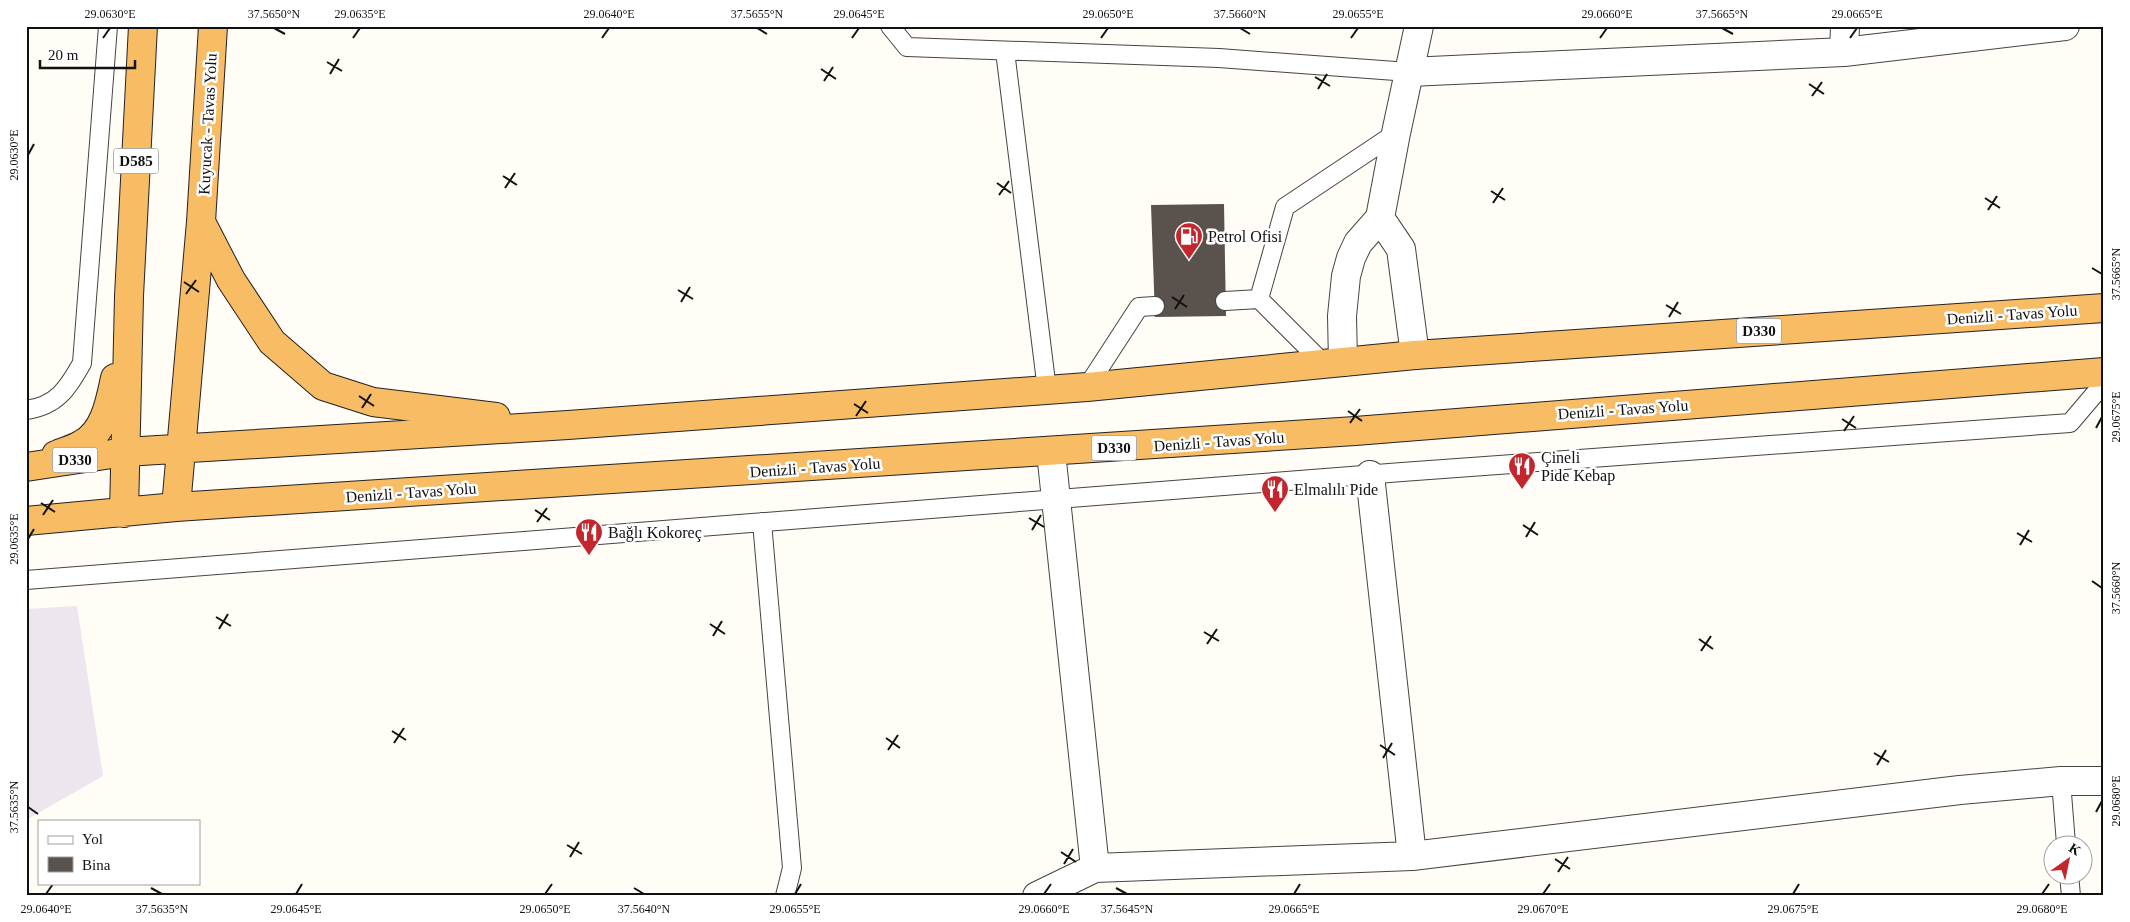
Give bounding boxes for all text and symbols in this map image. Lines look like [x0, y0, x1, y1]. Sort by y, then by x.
text: 29.0630°E [84, 7, 136, 21]
text: 37.5650°N [248, 7, 301, 21]
text: 29.0635°E [334, 7, 386, 21]
text: 29.0640°E [583, 7, 635, 21]
text: 37.5655°N [731, 7, 784, 21]
text: 29.0645°E [833, 7, 885, 21]
text: 29.0650°E [1082, 7, 1134, 21]
text: 37.5660°N [1214, 7, 1267, 21]
text: 29.0655°E [1332, 7, 1384, 21]
text: 29.0660°E [1581, 7, 1633, 21]
text: 37.5665°N [1696, 7, 1749, 21]
text: 29.0665°E [1831, 7, 1883, 21]
scale bar [40, 38, 135, 70]
text: 20 m [48, 47, 79, 63]
street label: Kuyucak - Tavas Yolu [195, 53, 221, 195]
text: 29.0630°E [7, 129, 21, 181]
road number: D585 [114, 148, 158, 174]
fuel station icon: Petrol Ofisi [1174, 221, 1204, 260]
place label: Petrol Ofisi [1208, 228, 1283, 245]
text: 37.5665°N [2109, 247, 2123, 300]
street label: Denizli - Tavas Yolu [1946, 301, 2078, 328]
road number: D330 [1736, 318, 1782, 344]
text: 29.0675°E [2109, 391, 2123, 443]
street label: Denizli - Tavas Yolu [1557, 396, 1689, 423]
street label: Denizli - Tavas Yolu [1153, 428, 1285, 455]
road number: D330 [1092, 436, 1136, 460]
road number: D330 [52, 448, 98, 472]
place label: Çineli Pide Kebap [1541, 449, 1615, 485]
restaurant icon: Çineli Pide Kebap [1507, 451, 1537, 490]
street label: Denizli - Tavas Yolu [749, 454, 881, 481]
restaurant icon: Elmalılı Pide [1260, 474, 1290, 513]
street label: Denizli - Tavas Yolu [345, 479, 477, 506]
place label: Elmalılı Pide [1294, 481, 1378, 498]
text: 29.0635°E [7, 513, 21, 565]
restaurant icon: Bağlı Kokoreç [574, 517, 604, 556]
place label: Bağlı Kokoreç [608, 524, 702, 542]
text: 37.5660°N [2109, 561, 2123, 614]
text: 29.0680°E [2109, 775, 2123, 827]
text: 37.5635°N [7, 780, 21, 833]
legend [38, 820, 200, 884]
text: Yol [82, 831, 103, 847]
north arrow [2042, 834, 2092, 884]
text: K [2066, 840, 2084, 859]
text: Bina [82, 857, 111, 873]
text: 29.0640°E [20, 902, 72, 916]
text: 37.5635°N [136, 902, 189, 916]
text: 29.0645°E [270, 902, 322, 916]
text: 29.0650°E [519, 902, 571, 916]
text: 37.5640°N [618, 902, 671, 916]
text: 29.0655°E [769, 902, 821, 916]
text: 29.0660°E [1018, 902, 1070, 916]
text: 37.5645°N [1101, 902, 1154, 916]
text: 29.0665°E [1268, 902, 1320, 916]
text: 29.0670°E [1517, 902, 1569, 916]
text: 29.0675°E [1767, 902, 1819, 916]
text: 29.0680°E [2016, 902, 2068, 916]

